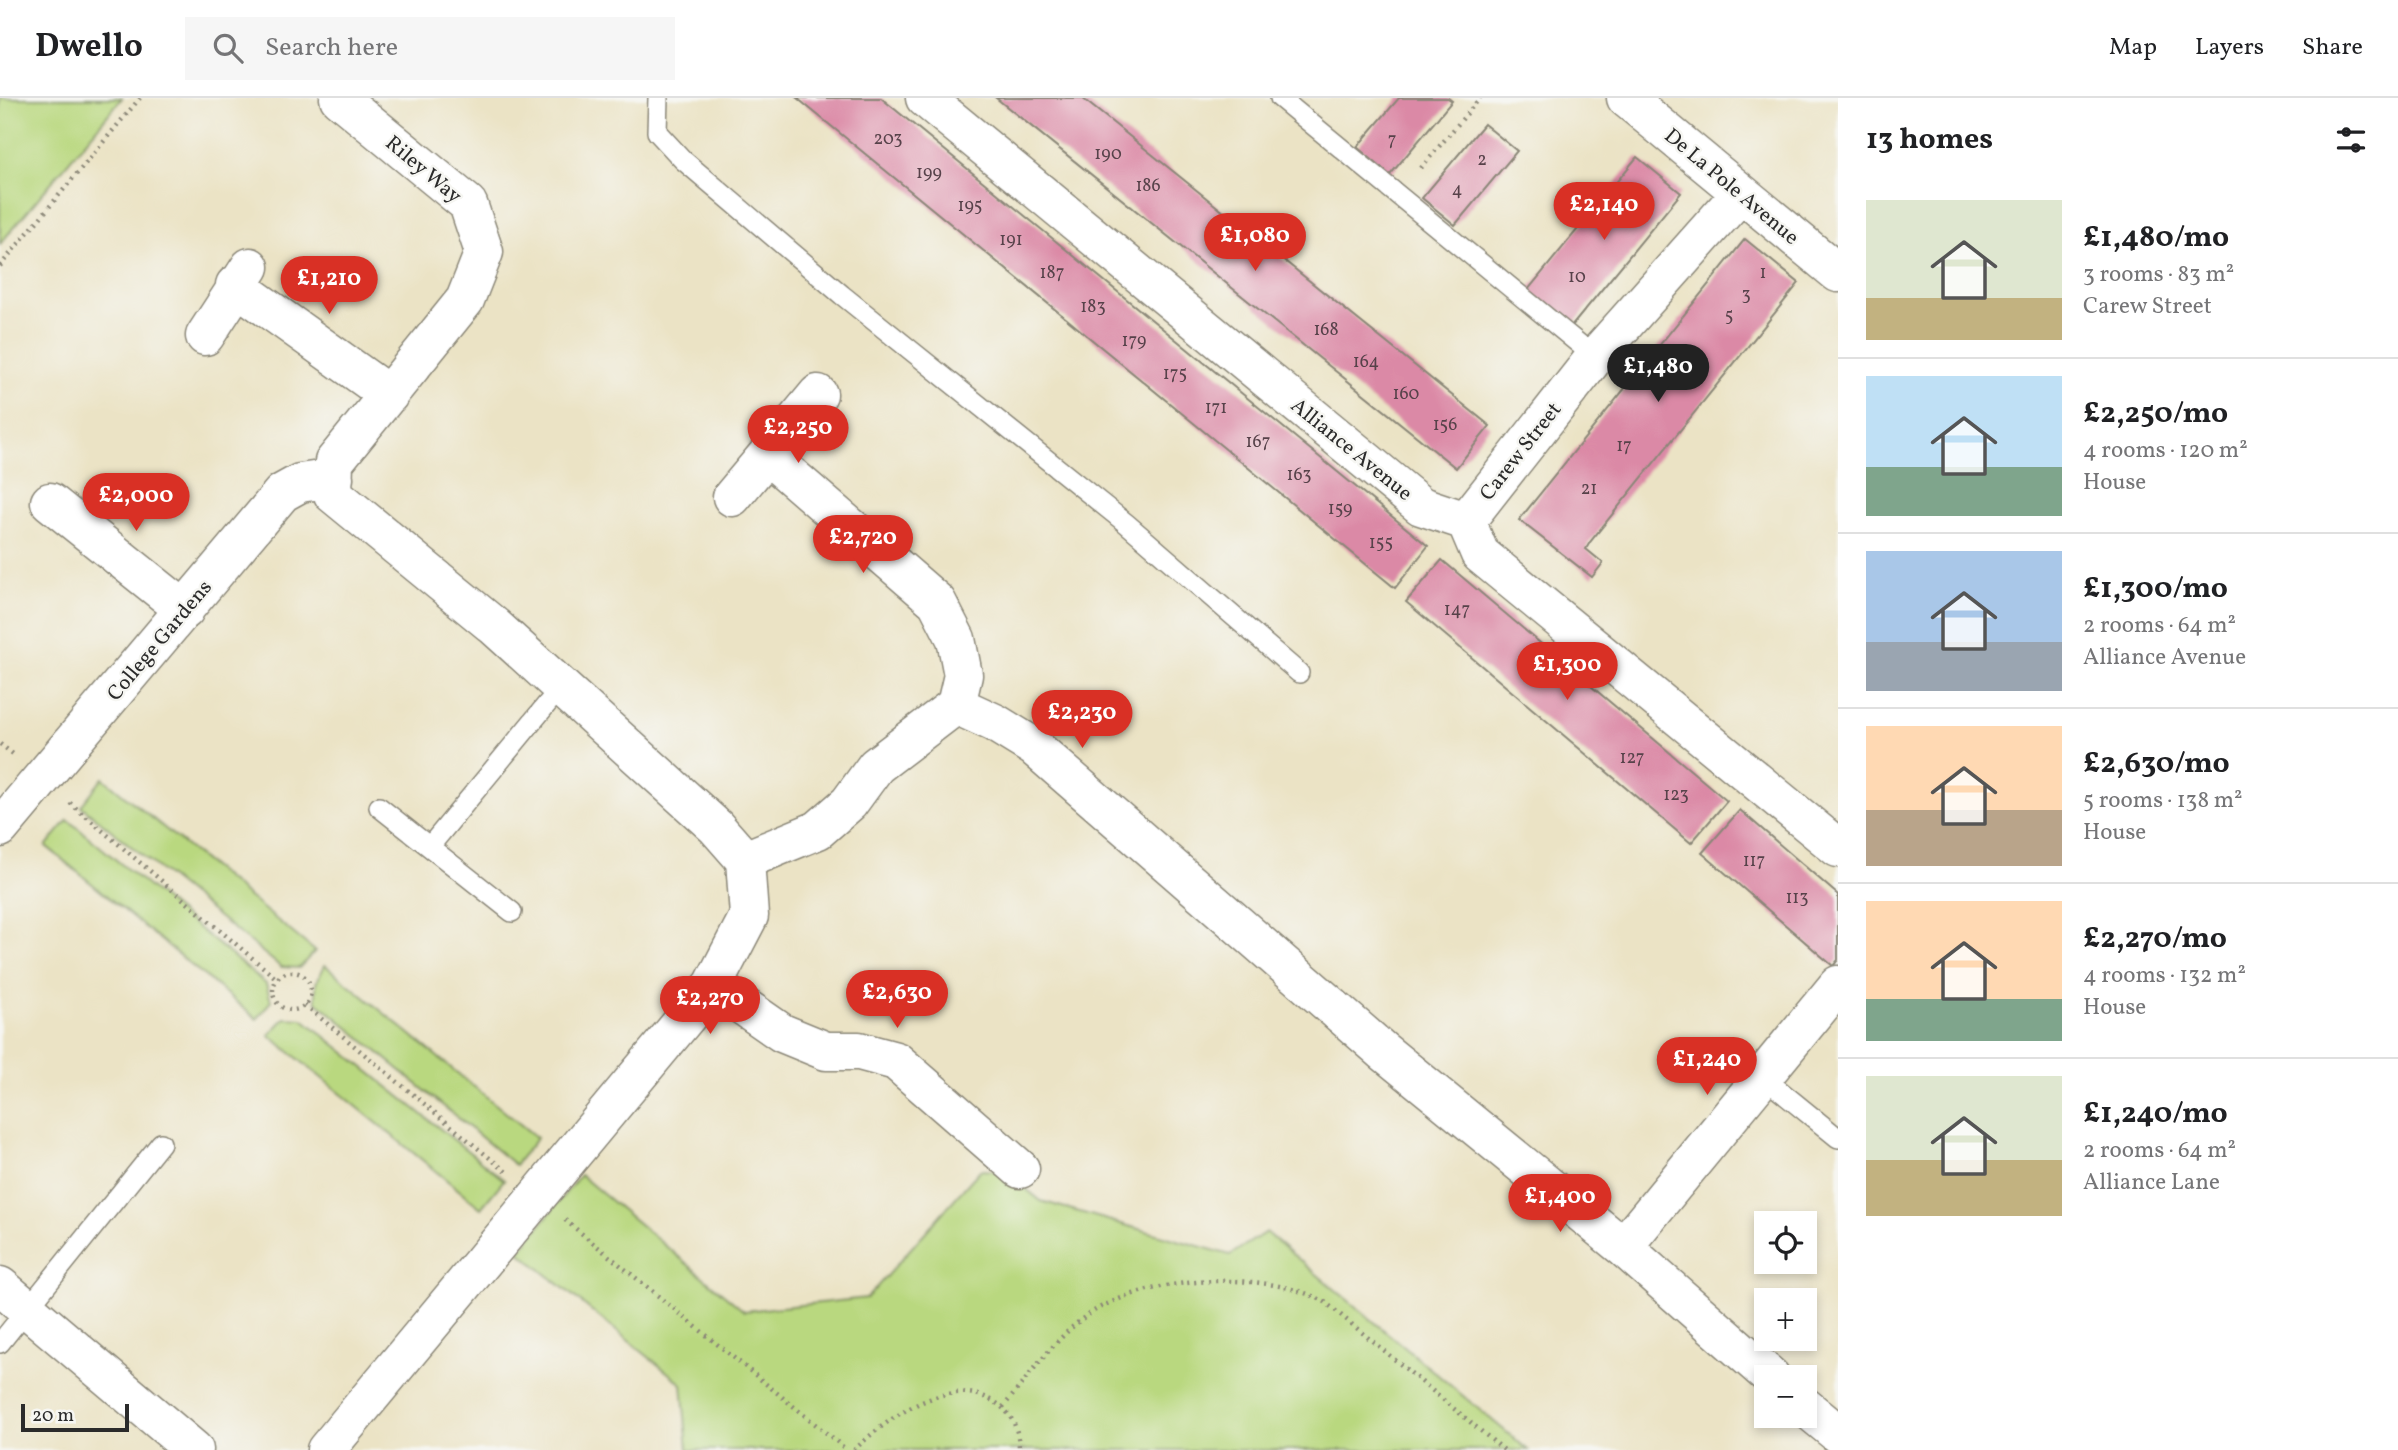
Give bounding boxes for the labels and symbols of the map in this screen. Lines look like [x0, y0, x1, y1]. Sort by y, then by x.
street label: De La Pole Avenue [1657, 122, 1805, 252]
house number: 203 [873, 127, 903, 152]
house number: 7 [1388, 128, 1396, 153]
street label: Riley Way [379, 130, 468, 211]
house number: 190 [1094, 142, 1122, 167]
house number: 2 [1477, 148, 1487, 173]
house number: 199 [916, 161, 942, 186]
house number: 186 [1135, 174, 1161, 199]
house number: 4 [1452, 178, 1462, 203]
pin: £2,140 [1547, 183, 1661, 242]
house number: 195 [958, 194, 982, 219]
pin: £1,080 [1198, 214, 1312, 273]
house number: 191 [999, 228, 1023, 253]
pin: £1,210 [272, 256, 386, 316]
house number: 187 [1040, 261, 1064, 286]
house number: 1 [1760, 261, 1766, 286]
house number: 10 [1568, 265, 1586, 290]
house number: 3 [1741, 283, 1751, 308]
house number: 183 [1080, 295, 1106, 320]
house number: 5 [1725, 304, 1733, 329]
house number: 168 [1313, 318, 1339, 343]
house number: 179 [1122, 329, 1146, 354]
pin: £1,480 [1601, 344, 1715, 404]
house number: 164 [1353, 350, 1379, 375]
house number: 175 [1163, 362, 1187, 387]
house number: 160 [1393, 382, 1420, 407]
street label: Alliance Avenue [1284, 392, 1418, 508]
house number: 171 [1205, 396, 1227, 421]
street label: Carew Street [1474, 397, 1569, 507]
pin: £2,250 [741, 406, 855, 465]
house number: 156 [1433, 413, 1457, 438]
house number: 167 [1246, 430, 1270, 455]
house number: 17 [1616, 434, 1632, 459]
house number: 163 [1286, 463, 1312, 488]
pin: £2,000 [79, 474, 193, 533]
house number: 21 [1581, 477, 1597, 502]
house number: 159 [1328, 497, 1352, 522]
pin: £2,720 [806, 516, 920, 575]
house number: 155 [1369, 531, 1393, 556]
street label: College Gardens [101, 574, 219, 708]
house number: 147 [1444, 598, 1470, 623]
pin: £1,300 [1510, 642, 1624, 702]
pin: £2,230 [1025, 690, 1139, 750]
house number: 127 [1620, 746, 1644, 771]
house number: 123 [1663, 783, 1689, 808]
house number: 117 [1743, 849, 1765, 874]
house number: 113 [1785, 886, 1809, 911]
pin: £2,630 [840, 970, 954, 1030]
pin: £2,270 [653, 976, 767, 1036]
pin: £1,240 [1650, 1038, 1764, 1097]
pin: £1,400 [1503, 1174, 1617, 1234]
scale bar [21, 1401, 130, 1433]

